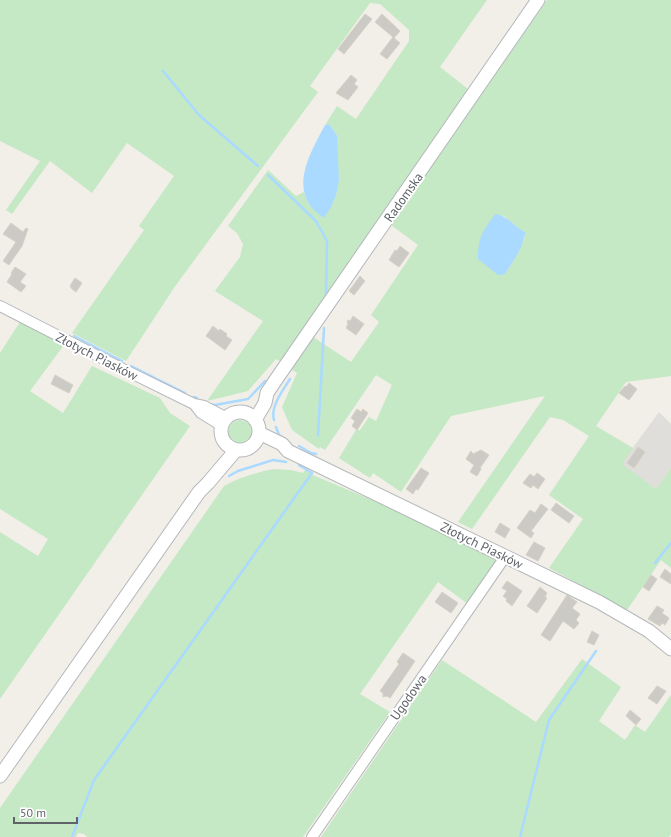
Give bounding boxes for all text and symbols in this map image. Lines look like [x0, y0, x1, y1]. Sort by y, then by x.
street label: Radomska [380, 169, 427, 225]
street label: Złotych Piasków [53, 328, 141, 385]
street label: Złotych Piasków [438, 518, 526, 573]
street label: Ugodowa [386, 671, 430, 724]
scale bar [14, 799, 77, 825]
text: 50 m [20, 805, 46, 820]

